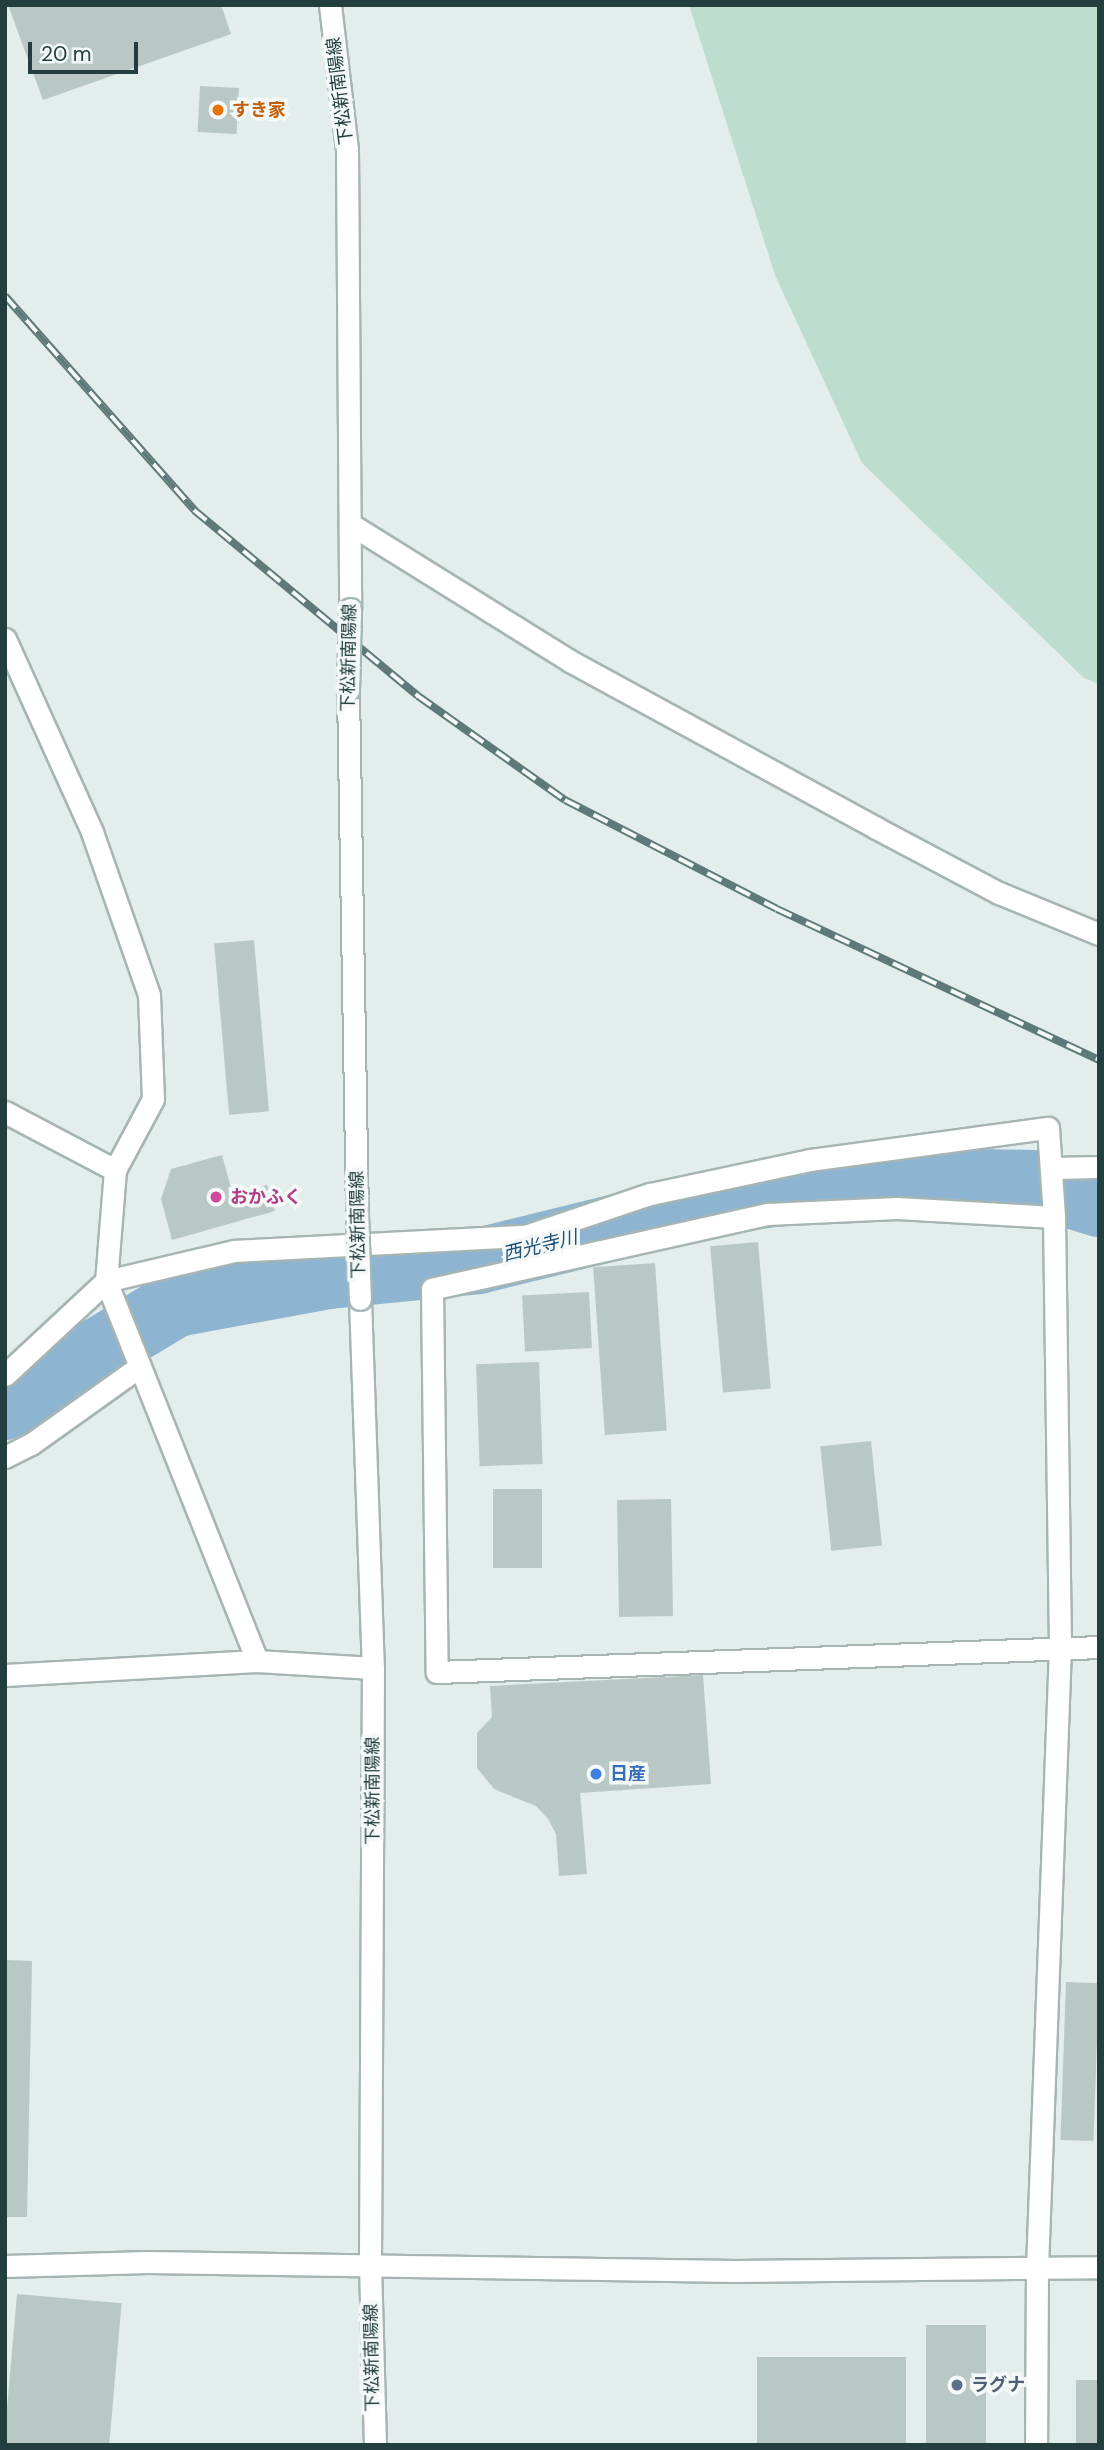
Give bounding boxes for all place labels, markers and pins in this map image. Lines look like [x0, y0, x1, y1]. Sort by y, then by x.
place label: すき家 [232, 99, 286, 121]
marker: すき家 [210, 102, 226, 118]
place label: おかふく [230, 1186, 302, 1208]
marker: おかふく [208, 1189, 224, 1205]
place label: 日産 [610, 1763, 646, 1785]
marker: 日産 [588, 1766, 604, 1782]
place label: ラグナ [971, 2374, 1025, 2396]
marker: ラグナ [949, 2377, 965, 2393]

